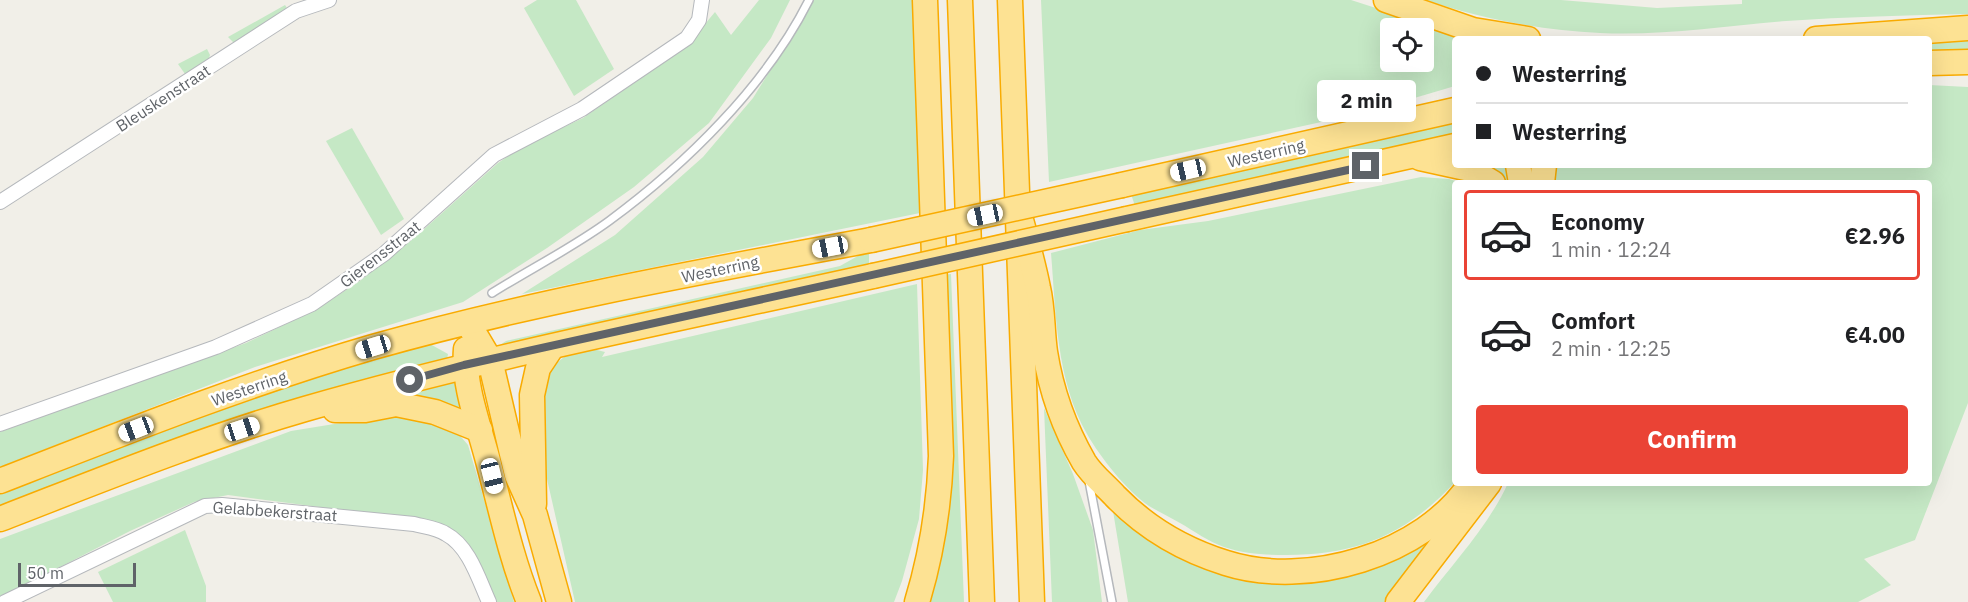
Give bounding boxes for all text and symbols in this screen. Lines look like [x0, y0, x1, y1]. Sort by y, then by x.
map controls [1380, 18, 1434, 72]
button: locate [1380, 18, 1434, 72]
text: Westerring [1512, 59, 1626, 88]
street label: Bleuskenstraat [112, 60, 214, 136]
callout: 2 min [1316, 79, 1416, 121]
text: 2 min [1340, 87, 1393, 114]
text: Westerring [1512, 117, 1626, 146]
street label: Westerring [1226, 134, 1307, 172]
route end [1352, 152, 1379, 179]
car [1168, 157, 1208, 183]
car [966, 202, 1004, 228]
text: Economy [1551, 207, 1645, 236]
icon: car [1479, 208, 1533, 262]
street label: Gierensstraat [336, 216, 424, 292]
text: €2.96 [1845, 221, 1905, 250]
car [811, 235, 849, 259]
text: 1 min · 12:24 [1551, 236, 1671, 263]
street label: Westerring [680, 251, 761, 287]
text: Comfort [1551, 306, 1635, 335]
icon: car [1479, 307, 1533, 361]
text: €4.00 [1845, 320, 1905, 349]
car [353, 333, 393, 361]
text: 2 min · 12:25 [1551, 335, 1671, 362]
street label: Westerring [209, 366, 290, 410]
route start [396, 366, 423, 393]
button: Confirm [1476, 405, 1908, 474]
car [116, 414, 156, 444]
car [222, 415, 262, 443]
car [479, 456, 505, 496]
street label: Gelabbekerstraat [212, 497, 338, 525]
scale bar [18, 560, 136, 588]
text: 50 m [27, 563, 64, 583]

